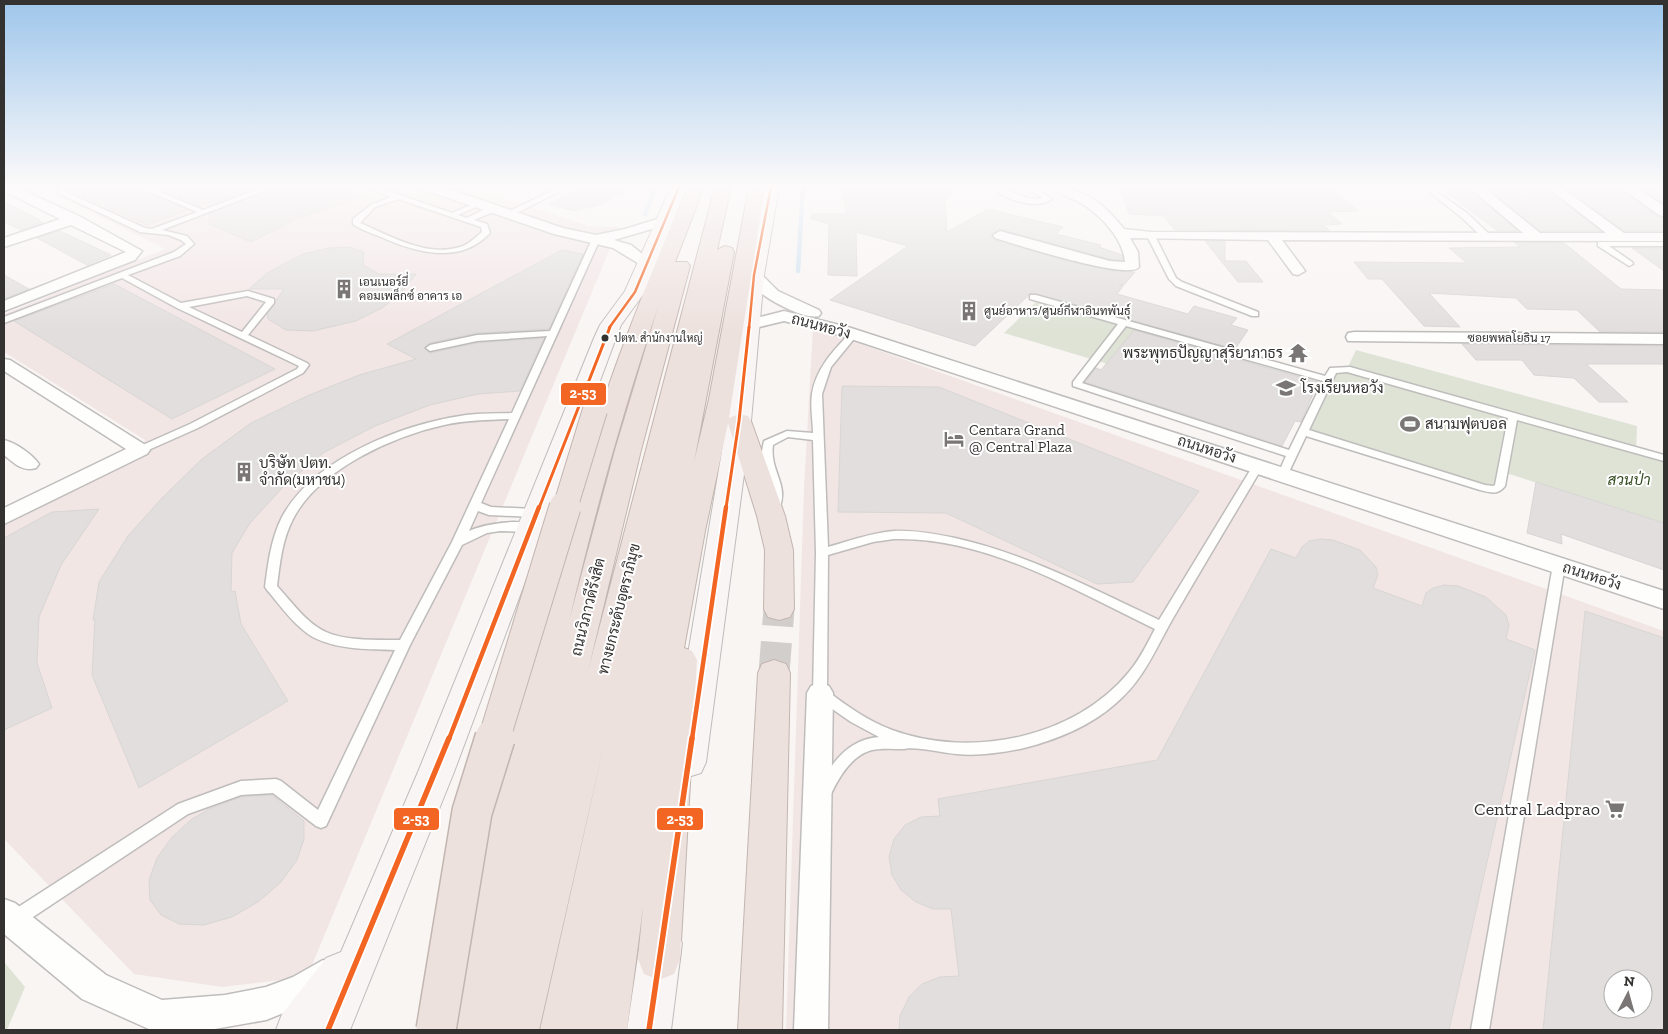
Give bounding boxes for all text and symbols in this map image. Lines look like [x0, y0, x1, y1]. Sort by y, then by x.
place label: เอนเนอร์ยี่ คอมเพล็กซ์ อาคาร เอ [359, 271, 462, 303]
building icon: เอนเนอร์ยี่ คอมเพล็กซ์ อาคาร เอ [333, 278, 355, 300]
building icon: ศูนย์อาหาร/ศูนย์กีฬาอินทพันธุ์ [958, 300, 980, 322]
place label: ศูนย์อาหาร/ศูนย์กีฬาอินทพันธุ์ [984, 303, 1131, 320]
street label: ถนนหอวัง [789, 309, 853, 343]
place label: ปตท. สำนักงานใหญ่ [614, 330, 703, 345]
street label: ซอยพหลโยธิน 17 [1468, 330, 1551, 345]
marker: ปตท. สำนักงานใหญ่ [600, 333, 610, 343]
temple icon: พระพุทธปัญญาสุริยาภาธร [1287, 342, 1309, 364]
place label: พระพุทธปัญญาสุริยาภาธร [1122, 344, 1283, 364]
school or university icon: โรงเรียนหอวัง [1275, 377, 1297, 399]
place label: โรงเรียนหอวัง [1300, 378, 1384, 397]
line badge: 2-53 [560, 382, 607, 406]
text: 2-53 [570, 385, 597, 402]
sports icon: สนามฟุตบอล [1399, 413, 1421, 435]
place label: สนามฟุตบอล [1425, 415, 1507, 435]
place label: Centara Grand @ Central Plaza [969, 421, 1072, 456]
hotel icon: Centara Grand @ Central Plaza [943, 428, 965, 450]
street label: ถนนหอวัง [1175, 431, 1239, 467]
place label: บริษัท ปตท. จำกัด(มหาชน) [259, 454, 345, 489]
building icon: บริษัท ปตท. จำกัด(มหาชน) [233, 461, 255, 483]
park label: สวนป่า [1607, 470, 1651, 489]
street label: ทางยกระดับอุตราภิมุข [594, 541, 646, 677]
street label: ถนนวิภาวดีรังสิต [566, 556, 609, 658]
street label: ถนนหอวัง [1560, 558, 1624, 594]
place label: Central Ladprao [1474, 798, 1600, 820]
supermarket icon: Central Ladprao [1604, 798, 1626, 820]
line badge: 2-53 [393, 807, 440, 831]
line badge: 2-53 [656, 807, 704, 831]
text: 2-53 [403, 811, 430, 828]
text: 2-53 [667, 811, 694, 828]
north arrow [1603, 969, 1653, 1019]
text: N [1623, 973, 1636, 991]

